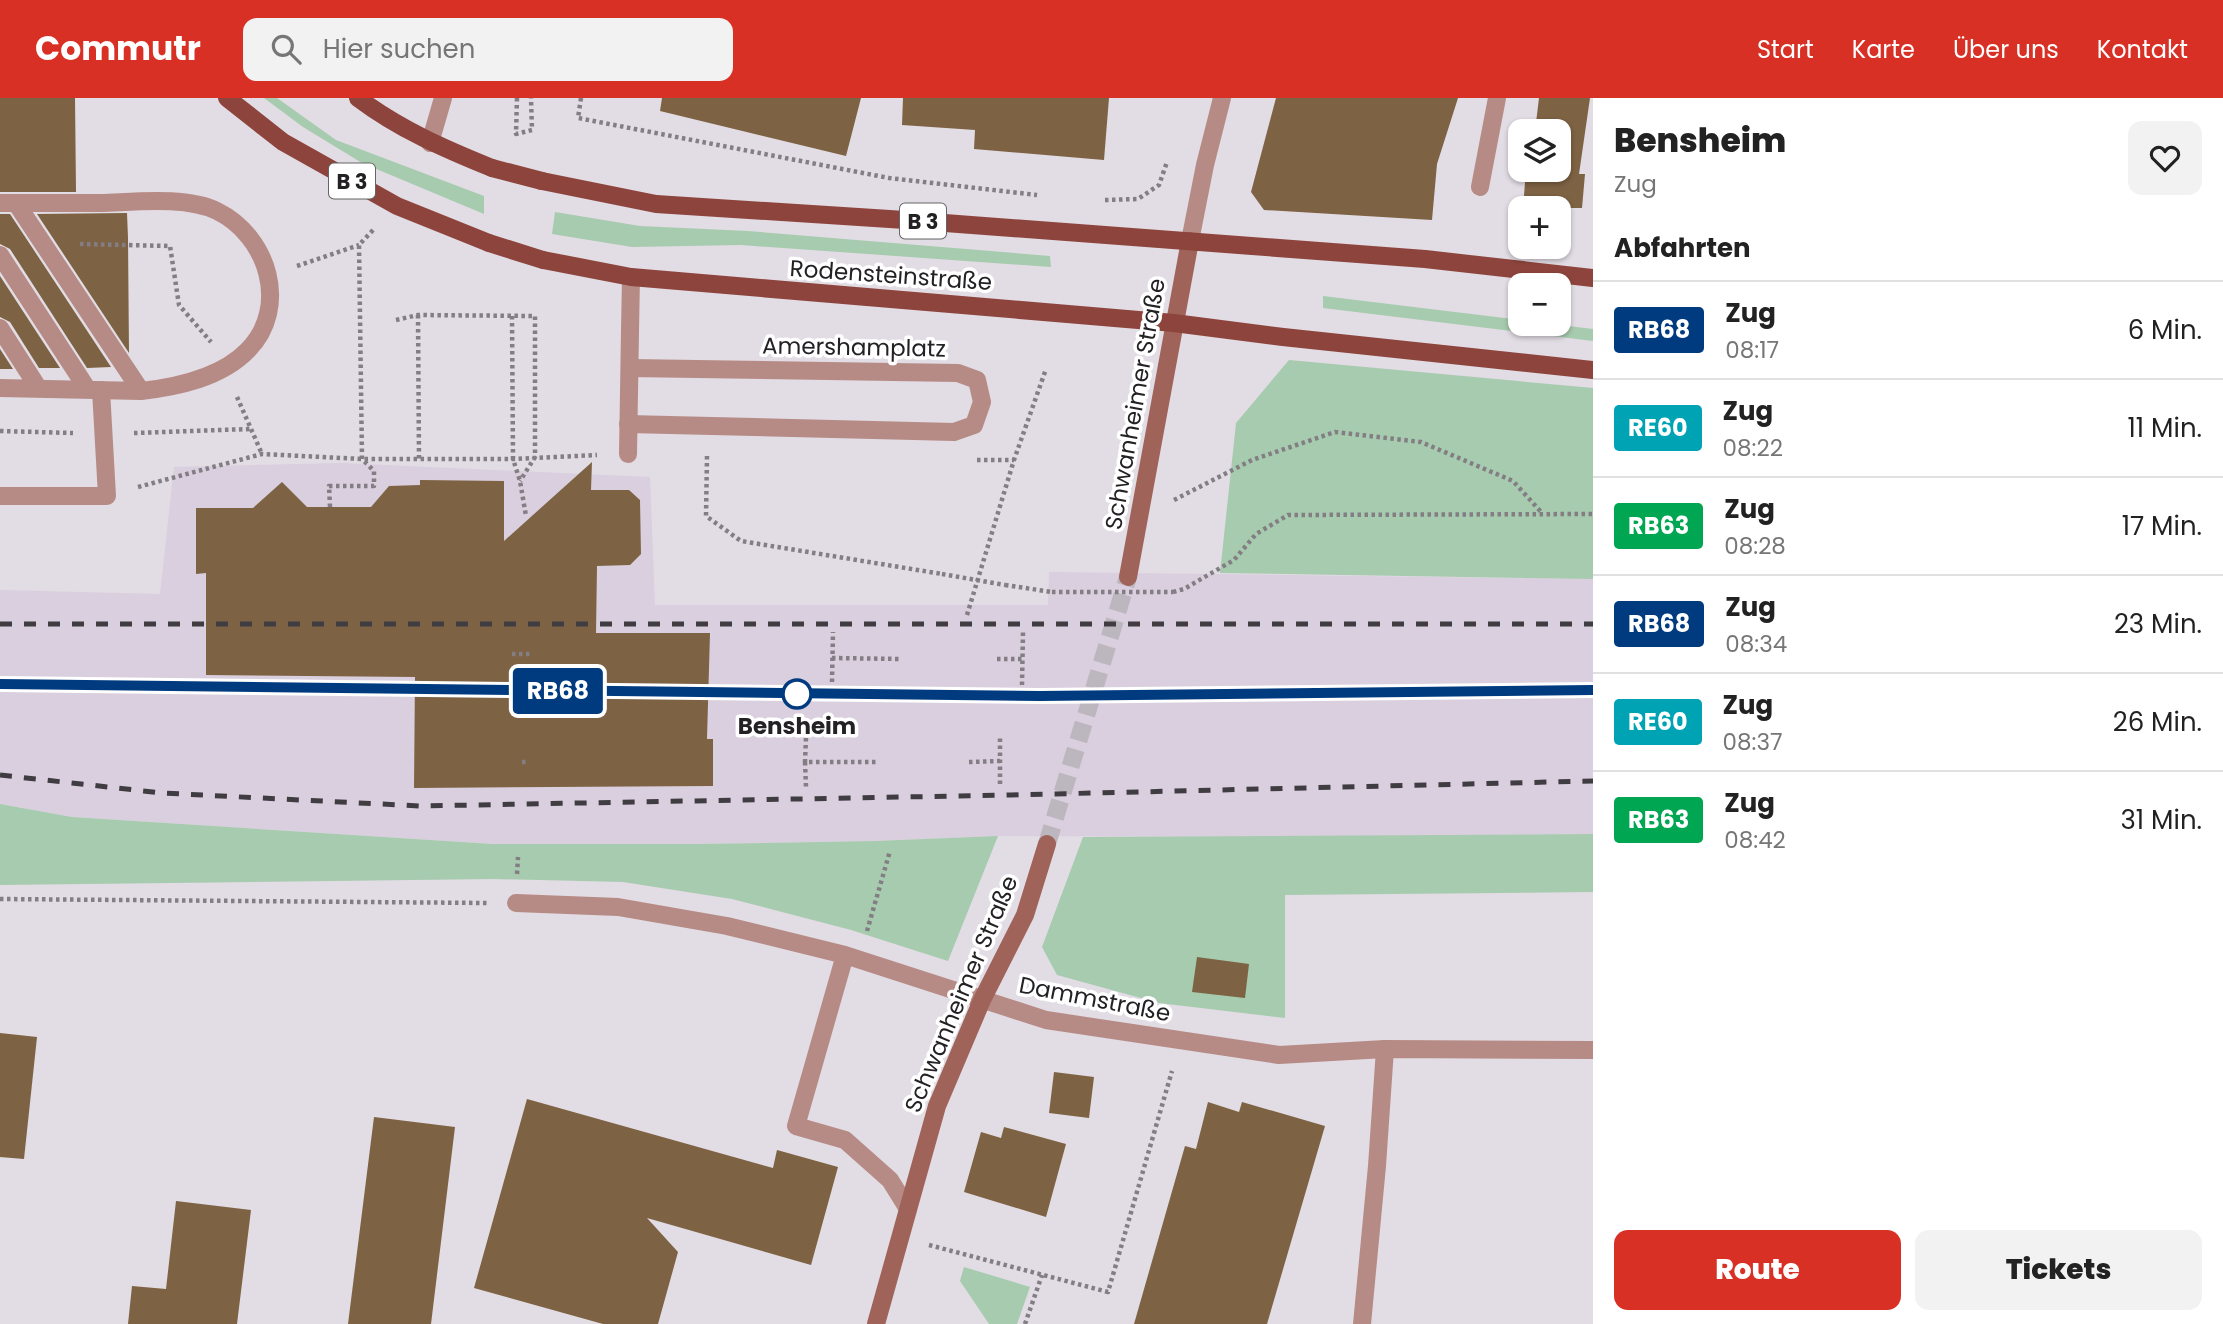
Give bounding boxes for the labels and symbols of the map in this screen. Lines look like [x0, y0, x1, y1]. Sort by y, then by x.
road number: B 3 [329, 164, 375, 198]
road number: B 3 [900, 204, 946, 238]
street label: Rodensteinstraße [789, 252, 993, 298]
street label: Schwanheimer Straße [1097, 276, 1173, 532]
street label: Amershamplatz [762, 329, 946, 365]
line badge: RB68 [509, 668, 607, 714]
marker: Bensheim [782, 679, 812, 709]
place label: Bensheim [738, 710, 856, 742]
street label: Schwanheimer Straße [897, 871, 1025, 1117]
street label: Dammstraße [1017, 969, 1173, 1029]

